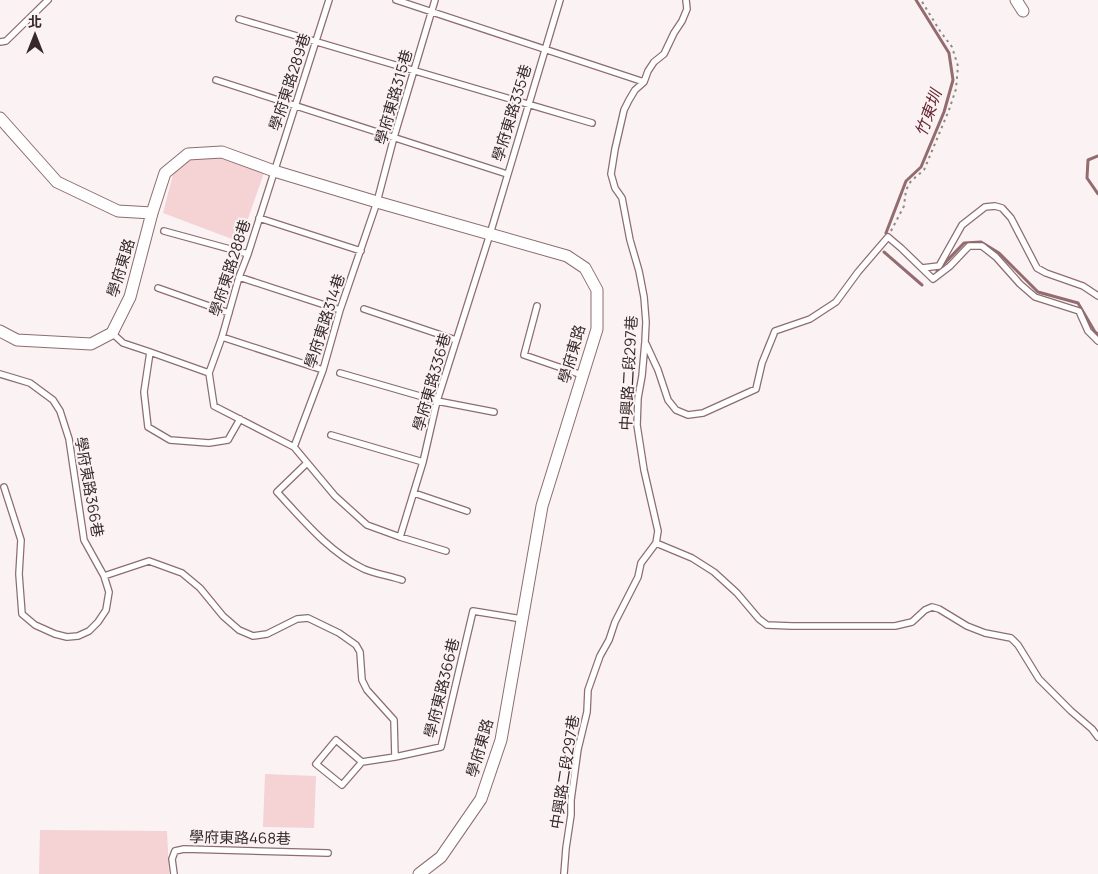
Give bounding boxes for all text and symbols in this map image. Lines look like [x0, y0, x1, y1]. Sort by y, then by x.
north arrow [10, 10, 60, 60]
text: 北 [28, 12, 42, 31]
street label: 學府東路289巷 [264, 30, 315, 133]
street label: 學府東路315巷 [370, 47, 417, 147]
street label: 學府東路335巷 [487, 62, 536, 164]
water label: 竹東圳 [909, 85, 947, 139]
street label: 學府東路288巷 [204, 217, 255, 319]
street label: 學府東路 [102, 236, 139, 300]
street label: 學府東路314巷 [299, 271, 350, 371]
street label: 中興路二段297巷 [615, 315, 642, 431]
street label: 學府東路 [553, 322, 590, 386]
street label: 學府東路336巷 [408, 330, 456, 433]
street label: 學府東路366巷 [70, 435, 109, 539]
street label: 學府東路366巷 [419, 636, 464, 740]
street label: 中興路二段297巷 [545, 713, 584, 830]
street label: 學府東路 [461, 716, 498, 780]
street label: 學府東路468巷 [189, 826, 291, 849]

